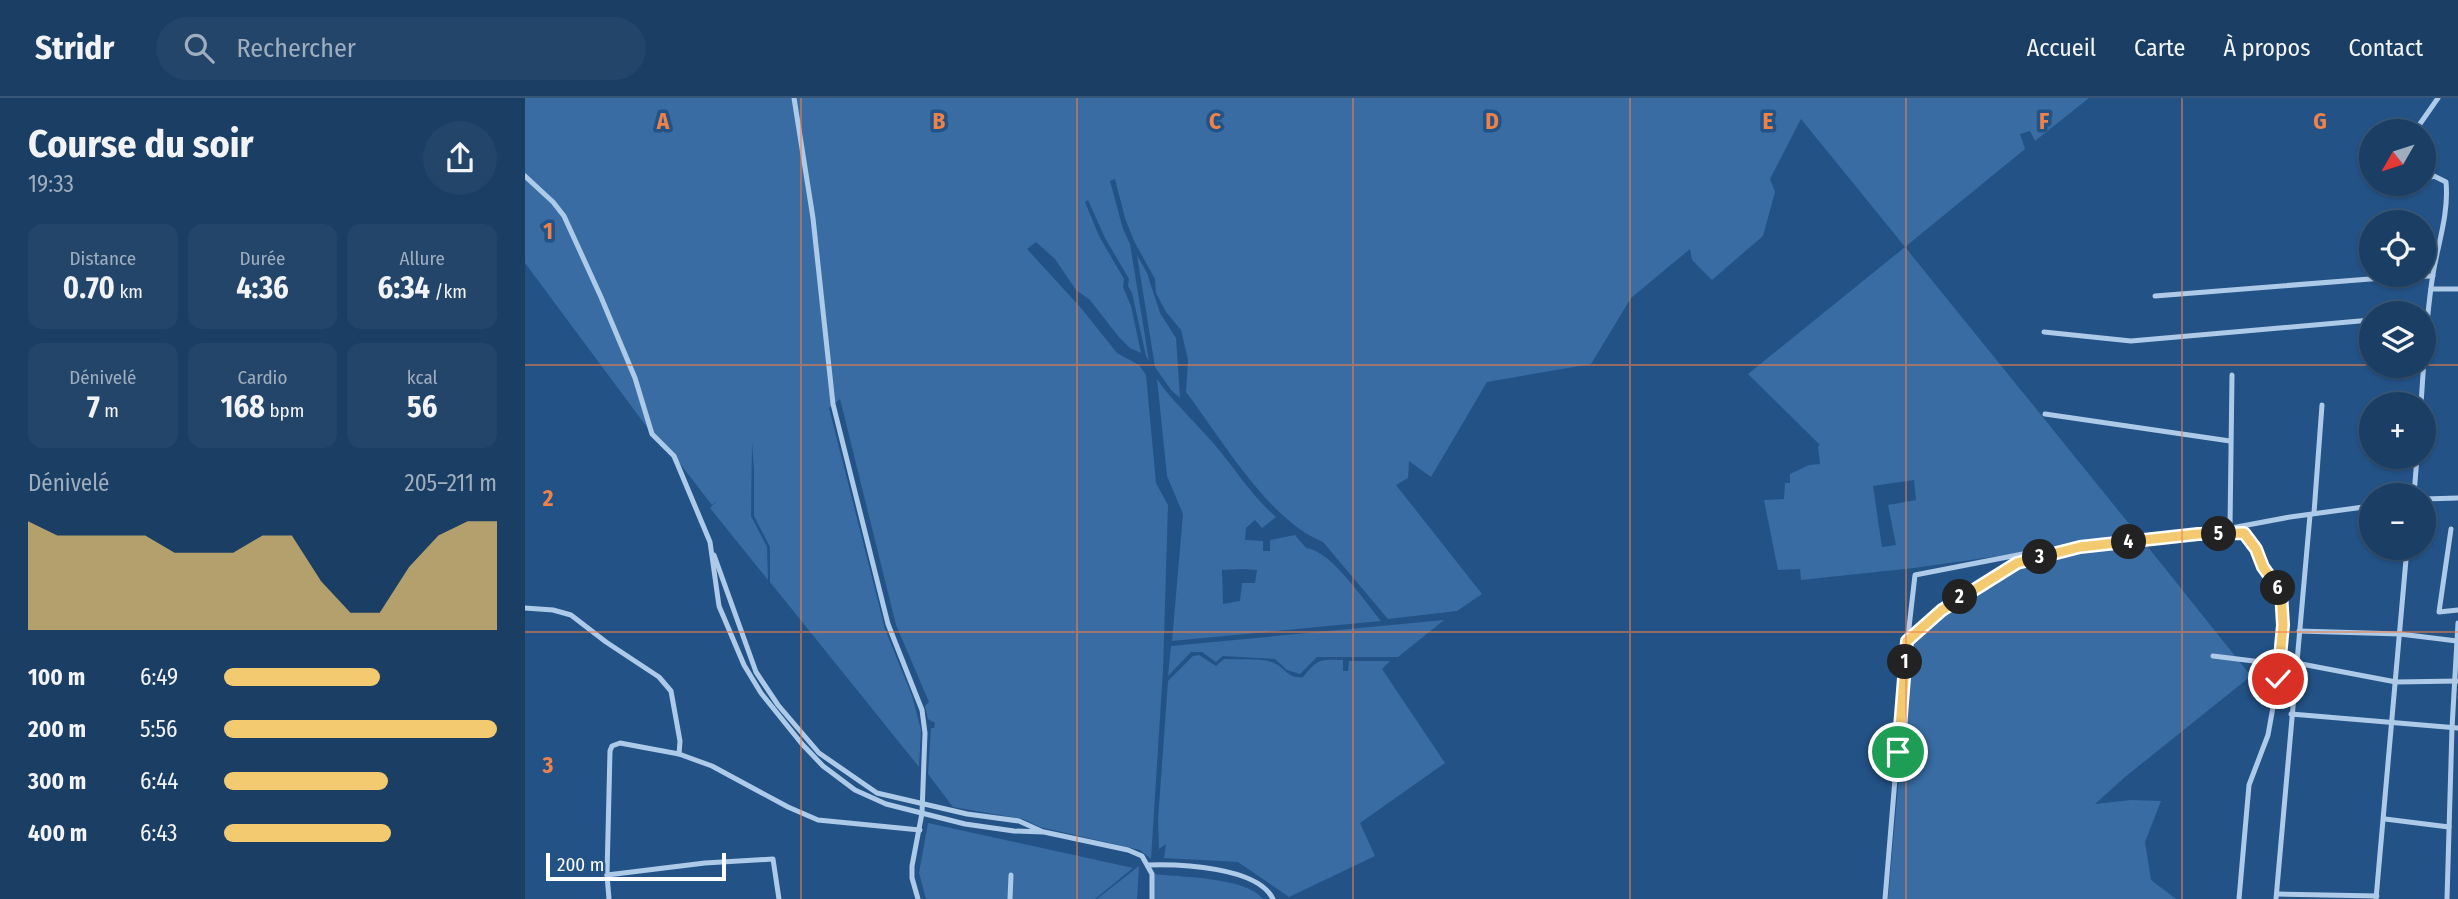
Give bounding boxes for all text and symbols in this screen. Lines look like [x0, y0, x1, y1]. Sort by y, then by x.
search box [156, 17, 646, 80]
text: Stridr [35, 28, 114, 68]
icon: search [180, 29, 218, 67]
text: Rechercher [236, 33, 356, 64]
text: Accueil [2027, 34, 2096, 62]
text: Carte [2134, 34, 2185, 62]
text: À propos [2223, 34, 2310, 62]
text: Contact [2348, 34, 2423, 62]
text: A [656, 107, 670, 135]
text: B [933, 107, 946, 135]
text: C [1209, 107, 1221, 135]
text: D [1485, 107, 1499, 135]
text: E [1763, 107, 1774, 135]
text: F [2039, 107, 2049, 135]
text: G [2313, 107, 2327, 135]
north arrow [2359, 119, 2436, 196]
map controls [2359, 119, 2436, 560]
text: Course du soir [28, 121, 254, 167]
button: share [423, 121, 497, 195]
text: 19:33 [28, 170, 74, 198]
button: locate [2359, 210, 2436, 287]
text: 1 [543, 217, 553, 245]
text: Distance [70, 247, 136, 270]
text: Durée [240, 247, 285, 270]
text: Allure [399, 247, 445, 270]
text: 0.70 [63, 270, 115, 306]
text: 4:36 [236, 270, 289, 306]
text: 6:34 [377, 270, 430, 306]
text: km [115, 280, 143, 303]
text: /km [430, 280, 467, 303]
button: layers [2359, 301, 2436, 378]
text: Dénivelé [69, 366, 136, 389]
text: Cardio [238, 366, 287, 389]
text: kcal [407, 366, 438, 389]
text: 7 [87, 389, 100, 425]
text: 168 [221, 389, 265, 425]
text: 56 [407, 389, 437, 425]
button: + [2359, 392, 2436, 469]
text: m [100, 399, 119, 422]
text: bpm [265, 399, 304, 422]
text: Dénivelé [28, 469, 109, 497]
text: 205–211 m [404, 469, 497, 497]
button: − [2359, 483, 2436, 560]
text: 2 [542, 484, 554, 512]
pin: 5 [2201, 516, 2237, 551]
text: 5 [2214, 522, 2223, 545]
pin: 4 [2111, 524, 2147, 560]
text: 4 [2124, 530, 2133, 553]
pin: 3 [2023, 540, 2057, 574]
text: 3 [2035, 545, 2044, 568]
pin: 6 [2261, 570, 2295, 606]
text: 6 [2273, 576, 2282, 599]
pin: 2 [1943, 580, 1977, 614]
text: 2 [1955, 585, 1964, 608]
pin: 1 [1887, 644, 1923, 680]
pin [2248, 649, 2308, 709]
text: 1 [1900, 650, 1909, 673]
icon: check [2259, 660, 2297, 698]
text: 100 m [28, 663, 85, 691]
text: 6:49 [140, 663, 178, 691]
text: 200 m [28, 715, 86, 743]
text: 5:56 [140, 715, 178, 743]
pin [1868, 722, 1928, 782]
icon: arrive [1879, 733, 1917, 771]
text: 3 [542, 751, 554, 779]
text: 300 m [28, 767, 86, 795]
text: 6:44 [140, 767, 178, 795]
text: 400 m [28, 819, 87, 847]
text: 6:43 [140, 819, 177, 847]
scale bar [546, 850, 726, 882]
text: 200 m [557, 853, 604, 876]

